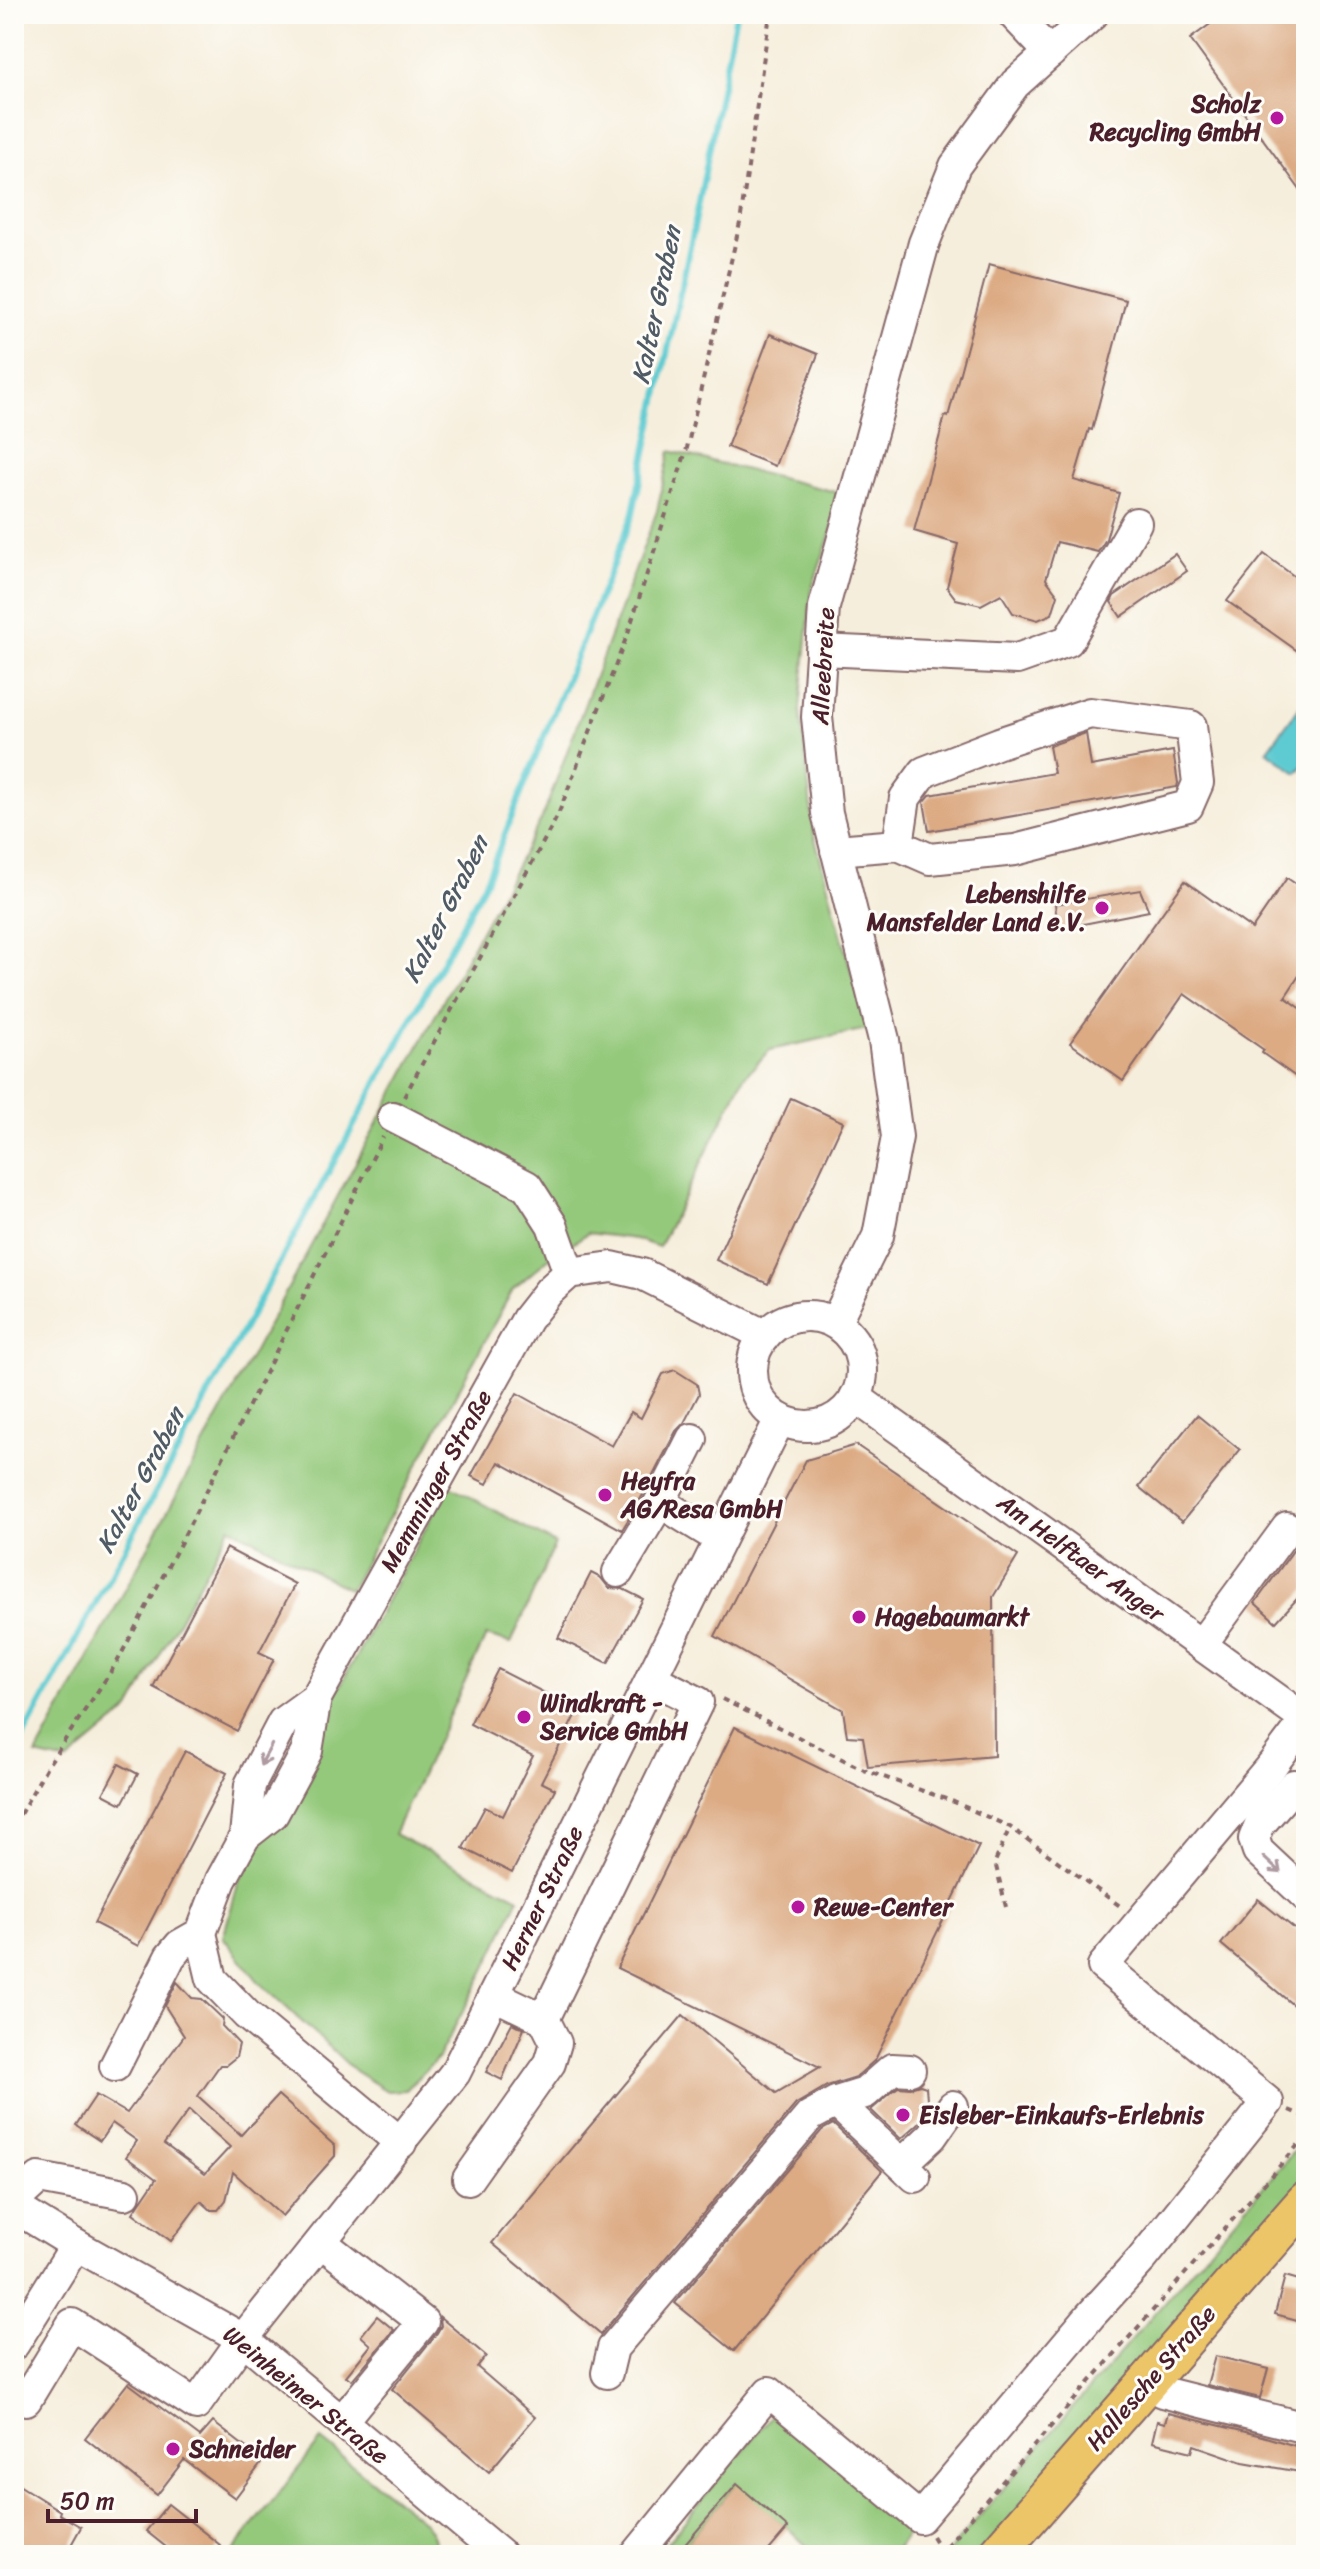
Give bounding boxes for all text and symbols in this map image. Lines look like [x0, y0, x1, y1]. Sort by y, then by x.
place label: Scholz Recycling GmbH [1089, 83, 1263, 153]
marker: Scholz Recycling GmbH [1268, 109, 1286, 127]
water label: Kalter Graben [617, 219, 696, 388]
street label: Alleebreite [799, 606, 847, 727]
water label: Kalter Graben [388, 825, 503, 991]
place label: Lebenshilfe Mansfelder Land e.V. [866, 873, 1087, 943]
marker: Lebenshilfe Mansfelder Land e.V. [1093, 899, 1111, 917]
street label: Memminger Straße [368, 1382, 504, 1580]
water label: Kalter Graben [82, 1396, 199, 1561]
place label: Heyfra AG/Resa GmbH [620, 1460, 783, 1530]
street label: Am Helftaer Anger [987, 1482, 1175, 1634]
marker: Heyfra AG/Resa GmbH [596, 1486, 614, 1504]
place label: Hagebaumarkt [875, 1596, 1030, 1638]
marker: Hagebaumarkt [850, 1608, 868, 1626]
place label: Windkraft - Service GmbH [539, 1682, 689, 1752]
marker: Windkraft - Service GmbH [515, 1708, 533, 1726]
one-way arrow [257, 1742, 273, 1766]
street label: Herner Straße [489, 1818, 595, 1978]
one-way arrow [1262, 1856, 1282, 1874]
place label: Rewe-Center [813, 1886, 954, 1928]
marker: Rewe-Center [789, 1898, 807, 1916]
place label: Eisleber-Einkaufs-Erlebnis [919, 2094, 1205, 2136]
marker: Eisleber-Einkaufs-Erlebnis [894, 2106, 912, 2124]
street label: Hallesche Straße [1075, 2295, 1227, 2461]
street label: Weinheimer Straße [213, 2314, 399, 2476]
place label: Schneider [188, 2428, 297, 2470]
marker: Schneider [164, 2440, 182, 2458]
scale bar [48, 2473, 196, 2523]
text: 50 m [60, 2480, 115, 2522]

